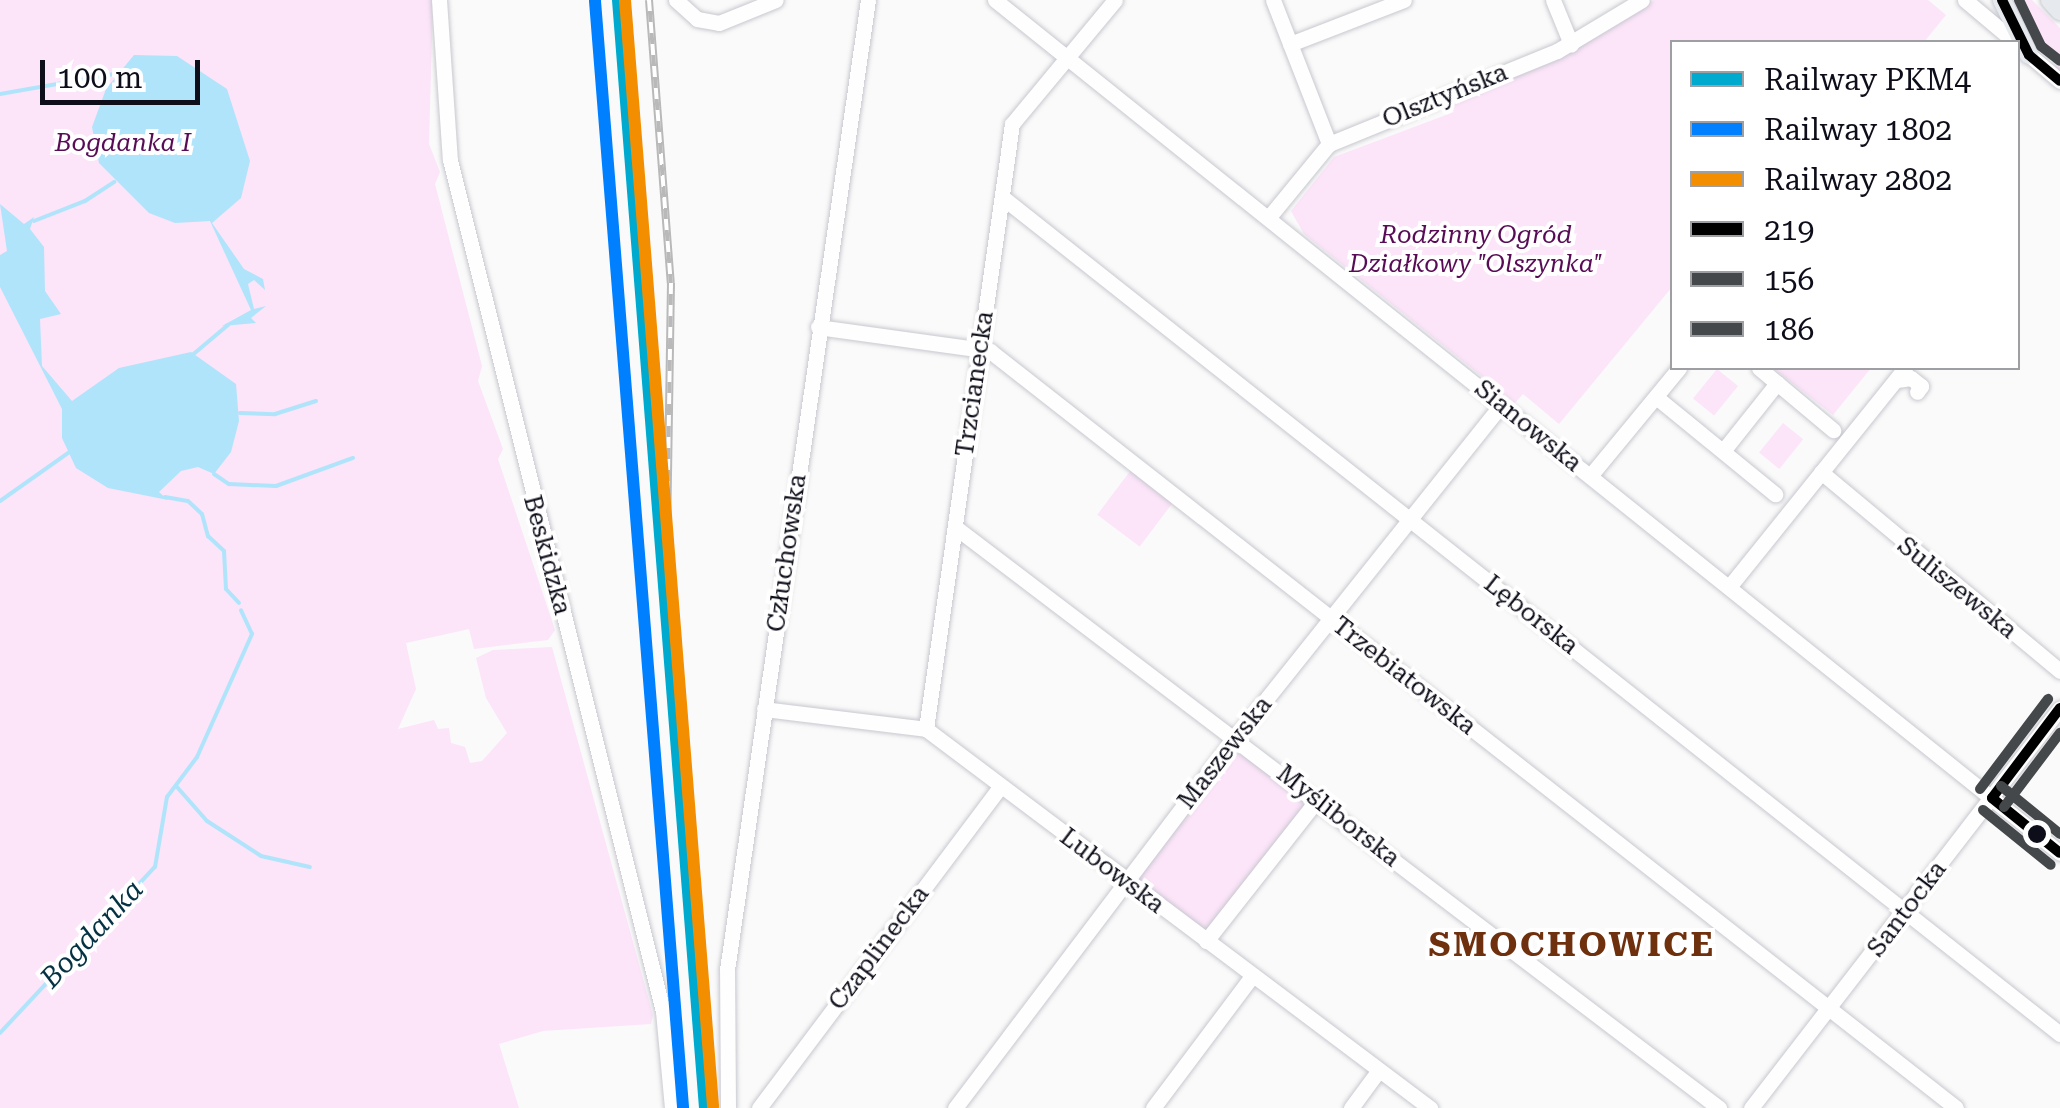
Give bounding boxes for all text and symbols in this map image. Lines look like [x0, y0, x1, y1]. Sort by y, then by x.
scale bar [45, 40, 205, 102]
legend [1670, 40, 2020, 370]
street label: Olsztyńska [1378, 57, 1512, 135]
text: 100 m [57, 60, 142, 95]
text: Railway PKM4 [1764, 62, 1971, 97]
text: Railway 1802 [1764, 112, 1952, 147]
park label: Bogdanka I [55, 128, 191, 158]
text: Railway 2802 [1764, 162, 1952, 197]
text: 219 [1764, 212, 1814, 247]
park label: Rodzinny Ogród Działkowy "Olszynka" [1349, 221, 1603, 280]
text: 156 [1764, 262, 1814, 297]
street label: Trzcianecka [950, 309, 1000, 459]
text: 186 [1764, 312, 1814, 347]
street label: Sianowska [1468, 374, 1588, 478]
street label: Człuchowska [761, 472, 813, 634]
street label: Beskidzka [517, 492, 577, 618]
street label: Suliszewska [1891, 531, 2023, 645]
street label: Lęborska [1478, 569, 1584, 661]
street label: Trzebiatowska [1326, 611, 1482, 741]
street label: Maszewska [1172, 691, 1278, 815]
street label: Myśliborska [1270, 759, 1406, 873]
street label: Lubowska [1054, 822, 1170, 920]
unlabelled marker [2027, 824, 2047, 844]
street label: Santocka [1861, 855, 1953, 963]
water label: Bogdanka [34, 873, 150, 995]
street label: Czaplinecka [823, 880, 935, 1016]
district label: SMOCHOWICE [1428, 924, 1716, 966]

